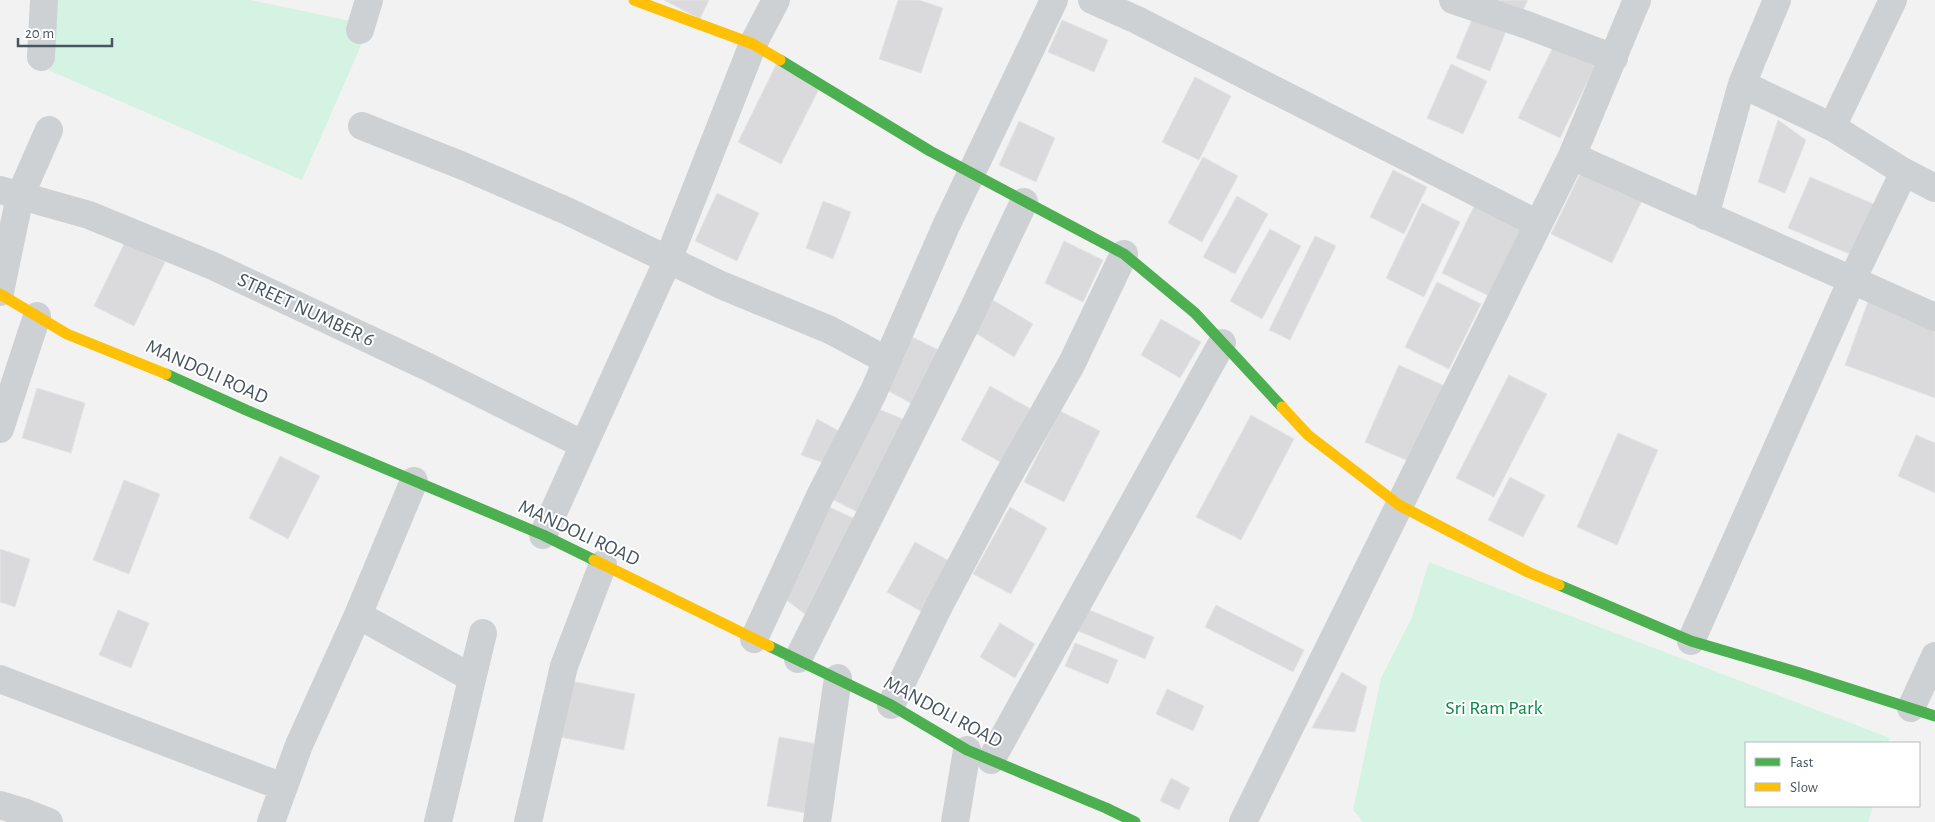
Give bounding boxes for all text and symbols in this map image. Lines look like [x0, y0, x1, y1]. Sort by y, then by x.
scale bar [18, 15, 111, 47]
text: 20 m [25, 26, 54, 41]
street label: STREET NUMBER 6 [234, 270, 378, 350]
street label: MANDOLI ROAD [143, 336, 271, 408]
street label: MANDOLI ROAD [515, 496, 643, 570]
street label: MANDOLI ROAD [880, 672, 1006, 752]
park label: Sri Ram Park [1445, 698, 1543, 718]
legend [1745, 742, 1920, 807]
text: Fast [1790, 755, 1814, 770]
text: Slow [1790, 780, 1818, 795]

